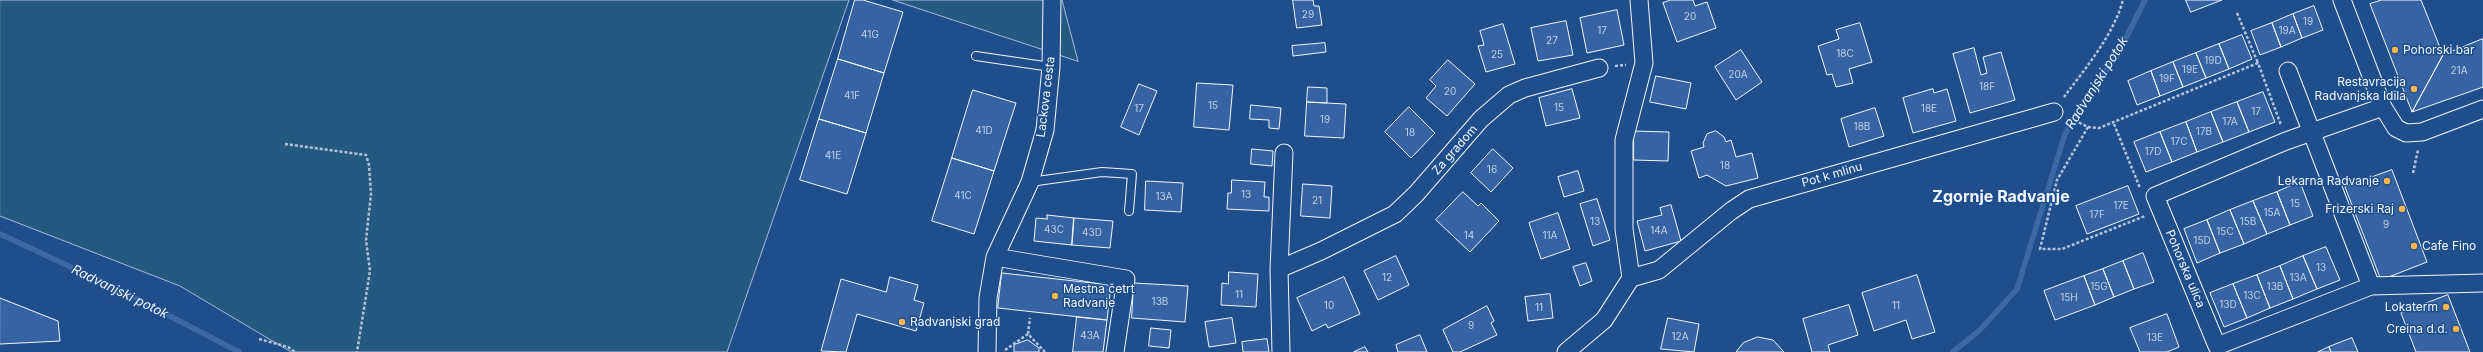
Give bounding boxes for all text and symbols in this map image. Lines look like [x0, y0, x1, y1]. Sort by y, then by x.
house number: 29 [1302, 9, 1314, 21]
house number: 20 [1684, 11, 1696, 23]
house number: 19 [2303, 16, 2313, 28]
house number: 17 [1597, 25, 1607, 37]
house number: 19A [2278, 25, 2296, 37]
house number: 41G [861, 29, 879, 41]
water label: Radvanjski potok [2062, 34, 2132, 132]
house number: 27 [1546, 35, 1558, 47]
place label: Pohorski bar [2403, 43, 2475, 57]
marker: Pohorski bar [2390, 45, 2400, 55]
house number: 18C [1836, 48, 1854, 60]
house number: 25 [1491, 49, 1503, 61]
house number: 19D [2204, 55, 2222, 67]
street label: Lackova cesta [1034, 56, 1058, 138]
house number: 19E [2182, 64, 2198, 76]
house number: 21A [2450, 65, 2468, 77]
house number: 20A [1728, 69, 1748, 81]
house number: 19F [2159, 73, 2175, 85]
place label: Restavracija Radvanjska Idila [2315, 75, 2406, 103]
house number: 18F [1979, 81, 1995, 93]
marker: Restavracija Radvanjska Idila [2409, 84, 2419, 94]
house number: 20 [1444, 86, 1456, 98]
house number: 41F [844, 90, 860, 102]
house number: 15 [1208, 100, 1218, 112]
house number: 15 [1554, 102, 1564, 114]
house number: 17 [1134, 103, 1144, 115]
house number: 18E [1921, 103, 1937, 115]
house number: 17 [2251, 106, 2261, 118]
house number: 19 [1320, 114, 1330, 126]
house number: 17A [2222, 116, 2238, 128]
house number: 18B [1854, 121, 1870, 133]
street label: Za gradom [1429, 122, 1481, 178]
house number: 41D [975, 125, 993, 137]
house number: 17B [2196, 126, 2212, 138]
house number: 18 [1405, 127, 1415, 139]
house number: 17C [2170, 136, 2188, 148]
house number: 17D [2145, 146, 2161, 158]
house number: 41E [825, 150, 841, 162]
street label: Pot k mlinu [1800, 159, 1864, 191]
house number: 18 [1720, 160, 1730, 172]
house number: 16 [1487, 164, 1497, 176]
place label: Lekarna Radvanje [2278, 174, 2379, 188]
marker: Lekarna Radvanje [2382, 176, 2392, 186]
district label: Zgornje Radvanje [1932, 187, 2070, 207]
house number: 13 [1241, 189, 1251, 201]
house number: 41C [954, 190, 972, 202]
house number: 13A [1155, 191, 1173, 203]
house number: 21 [1312, 195, 1322, 207]
house number: 15 [2290, 198, 2300, 210]
house number: 17E [2113, 200, 2129, 212]
place label: Frizerski Raj [2325, 202, 2394, 216]
marker: Frizerski Raj [2397, 204, 2407, 214]
house number: 15A [2263, 207, 2281, 219]
house number: 17F [2089, 209, 2105, 221]
house number: 13 [1590, 216, 1600, 228]
house number: 15B [2240, 216, 2256, 228]
house number: 9 [2383, 219, 2389, 231]
house number: 43C [1044, 224, 1064, 236]
house number: 14A [1650, 225, 1668, 237]
house number: 15C [2216, 226, 2234, 238]
house number: 43D [1082, 227, 1102, 239]
street label: Pohorska ulica [2162, 228, 2208, 310]
house number: 14 [1464, 230, 1474, 242]
house number: 11A [1542, 230, 1558, 242]
house number: 15D [2193, 235, 2211, 247]
place label: Cafe Fino [2422, 239, 2476, 253]
marker: Cafe Fino [2409, 241, 2419, 251]
water label: Radvanjski potok [69, 262, 171, 322]
house number: 13 [2316, 262, 2326, 274]
house number: 12 [1382, 272, 1392, 284]
house number: 13A [2289, 272, 2307, 284]
house number: 15G [2090, 281, 2108, 293]
house number: 13B [2267, 281, 2283, 293]
place label: Mestna četrt Radvanje [1063, 282, 1135, 310]
house number: 11 [1235, 289, 1243, 301]
house number: 13C [2243, 290, 2261, 302]
marker: Mestna četrt Radvanje [1050, 291, 1060, 301]
house number: 15H [2060, 292, 2078, 304]
house number: 13B [1152, 296, 1168, 308]
house number: 13D [2219, 299, 2237, 311]
house number: 10 [1324, 300, 1334, 312]
house number: 11 [1892, 300, 1900, 312]
place label: Lokaterm [2385, 300, 2438, 314]
house number: 11 [1535, 302, 1543, 314]
marker: Lokaterm [2441, 302, 2451, 312]
place label: Radvanjski grad [910, 315, 1000, 329]
marker: Radvanjski grad [897, 317, 907, 327]
house number: 9 [1468, 320, 1474, 332]
place label: Creina d.d. [2386, 322, 2448, 336]
marker: Creina d.d. [2451, 324, 2461, 334]
house number: 43A [1080, 330, 1100, 342]
house number: 12A [1671, 331, 1689, 343]
house number: 13E [2147, 332, 2163, 344]

